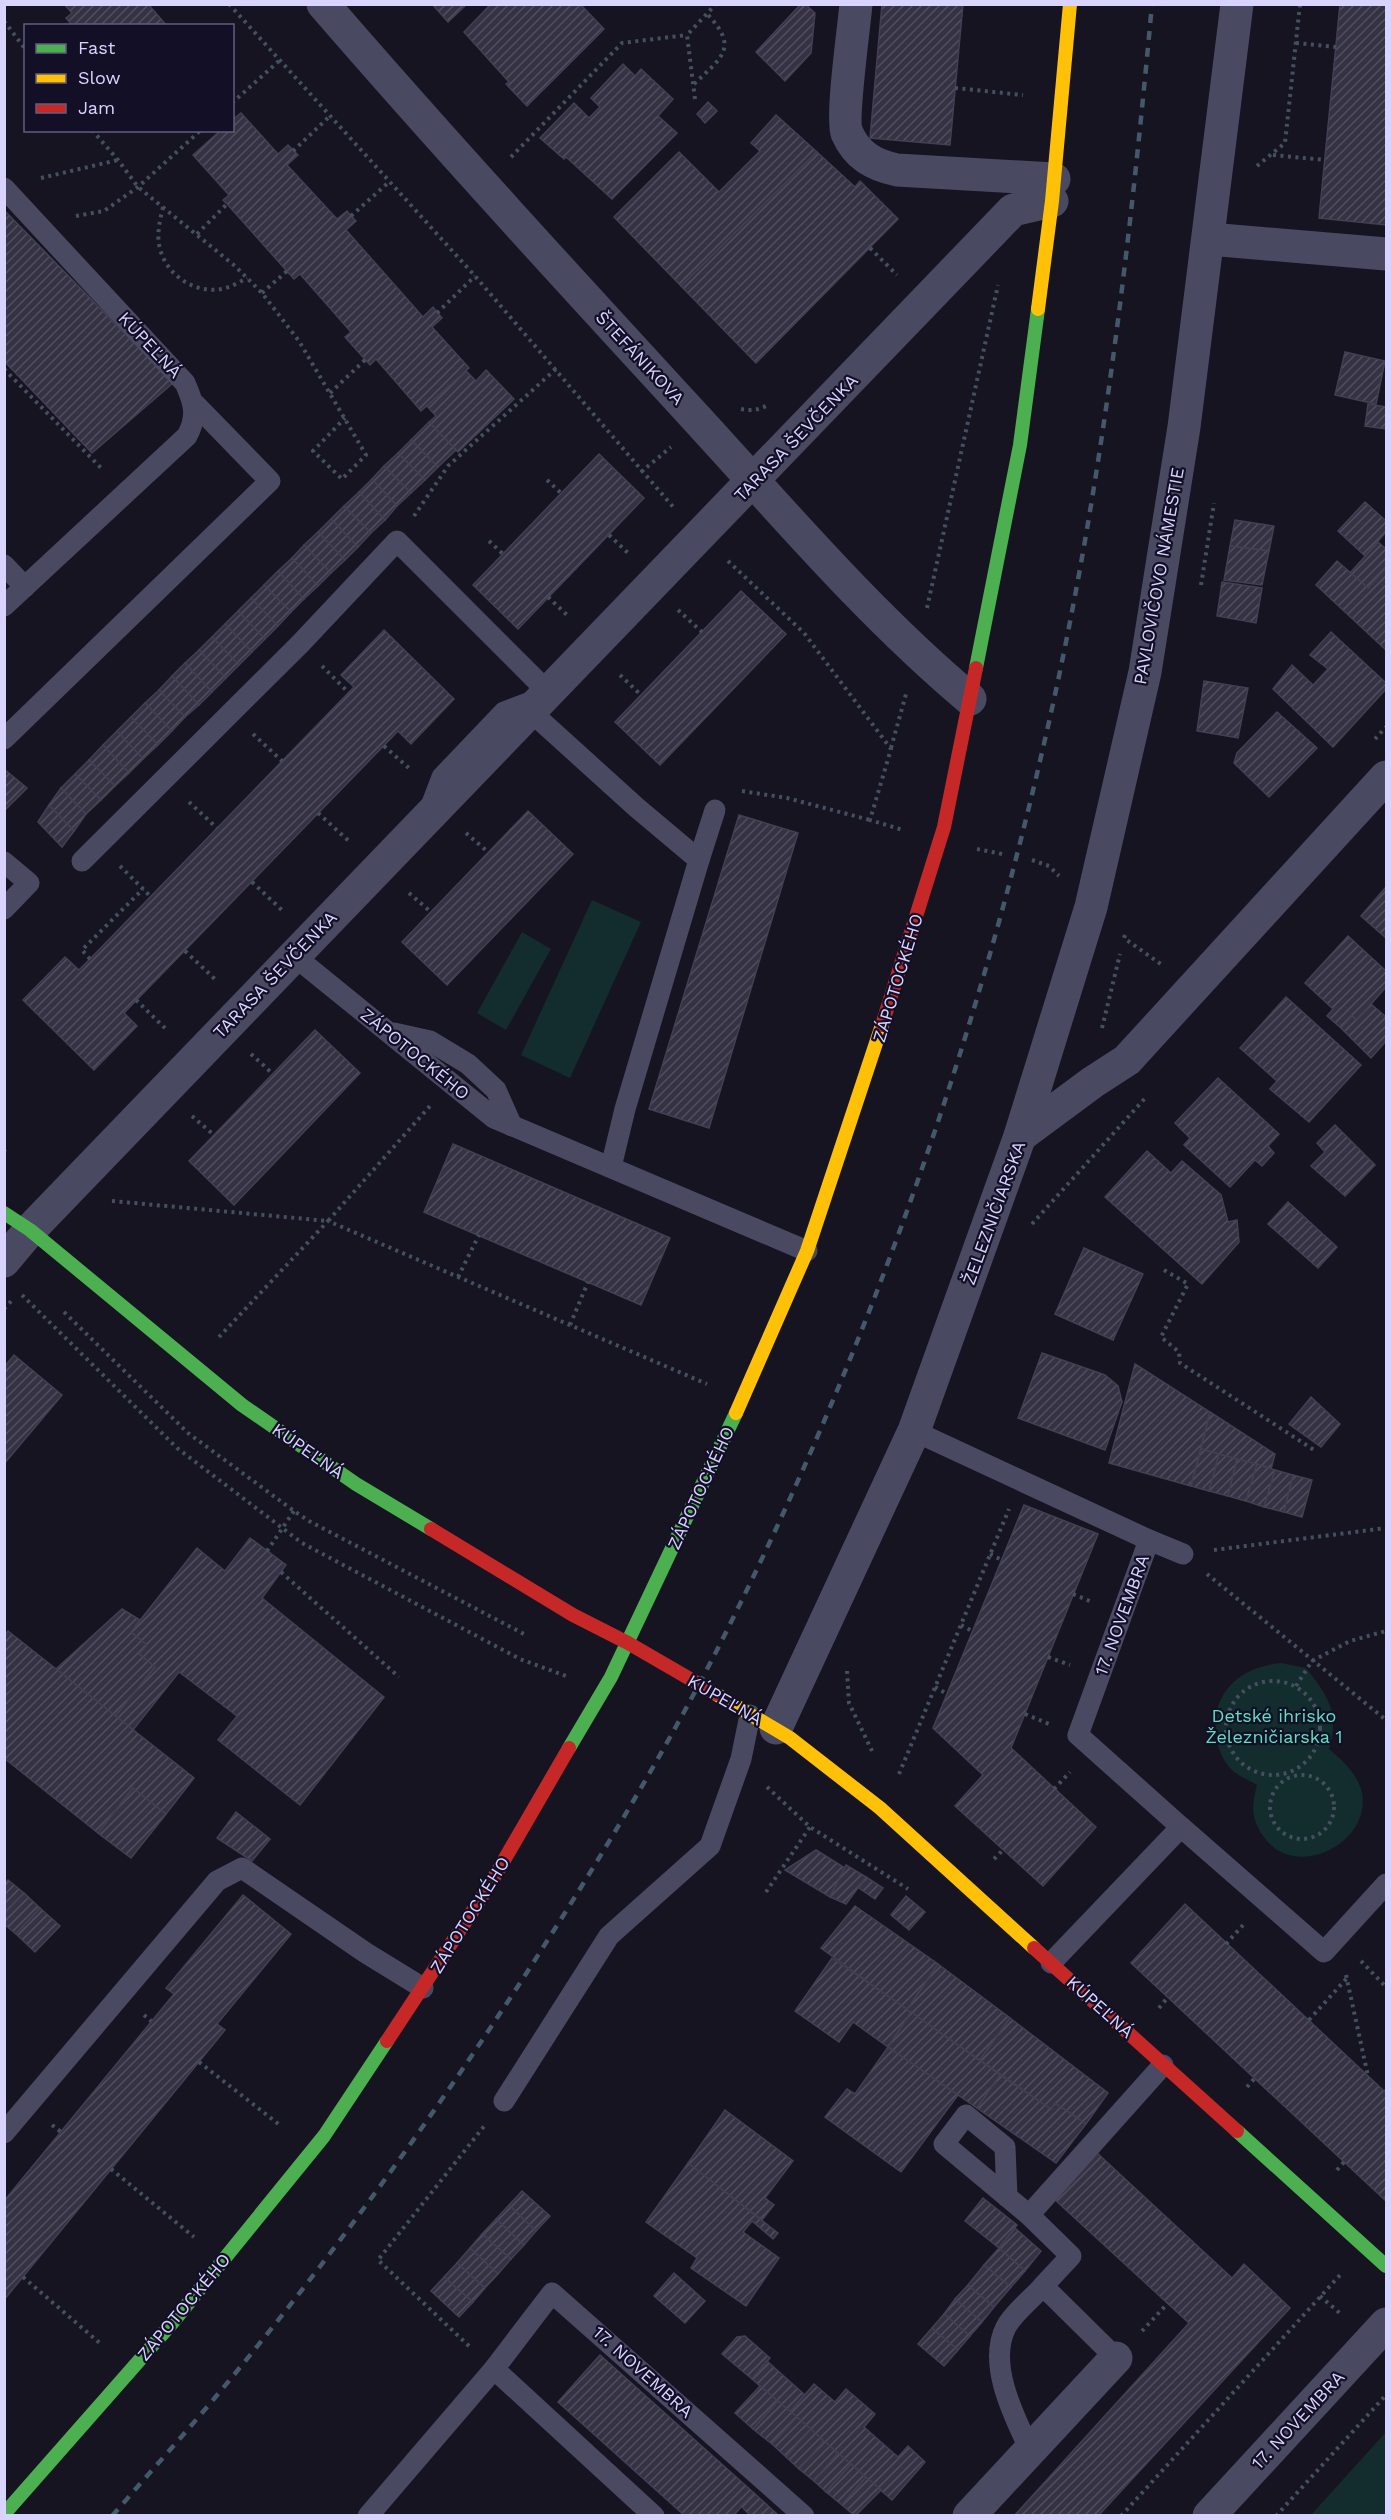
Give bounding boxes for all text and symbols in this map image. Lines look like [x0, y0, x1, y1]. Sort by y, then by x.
legend [24, 24, 234, 132]
text: Fast [78, 37, 116, 58]
text: Slow [78, 67, 121, 88]
text: Jam [78, 97, 115, 118]
street label: ŠTEFÁNIKOVA [592, 306, 689, 409]
street label: KÚPEĽNÁ [114, 307, 186, 382]
street label: TARASA ŠEVČENKA [730, 370, 862, 506]
street label: PAVLOVIČOVO NÁMESTIE [1129, 466, 1188, 686]
street label: TARASA ŠEVČENKA [209, 907, 341, 1043]
street label: ZÁPOTOCKÉHO [868, 911, 927, 1045]
street label: ZÁPOTOCKÉHO [357, 1003, 474, 1104]
street label: ŽELEZNIČIARSKA [958, 1138, 1029, 1288]
street label: KÚPEĽNÁ [268, 1418, 348, 1483]
street label: ZÁPOTOCKÉHO [663, 1423, 738, 1553]
street label: 17. NOVEMBRA [1090, 1552, 1153, 1678]
street label: KÚPEĽNÁ [684, 1670, 766, 1729]
park label: Detské ihrisko Železničiarska 1 [1206, 1705, 1342, 1747]
street label: ZÁPOTOCKÉHO [425, 1853, 514, 1977]
street label: KÚPEĽNÁ [1063, 1971, 1138, 2042]
street label: ZÁPOTOCKÉHO [133, 2249, 235, 2365]
street label: 17. NOVEMBRA [589, 2321, 698, 2422]
street label: 17. NOVEMBRA [1247, 2366, 1349, 2473]

